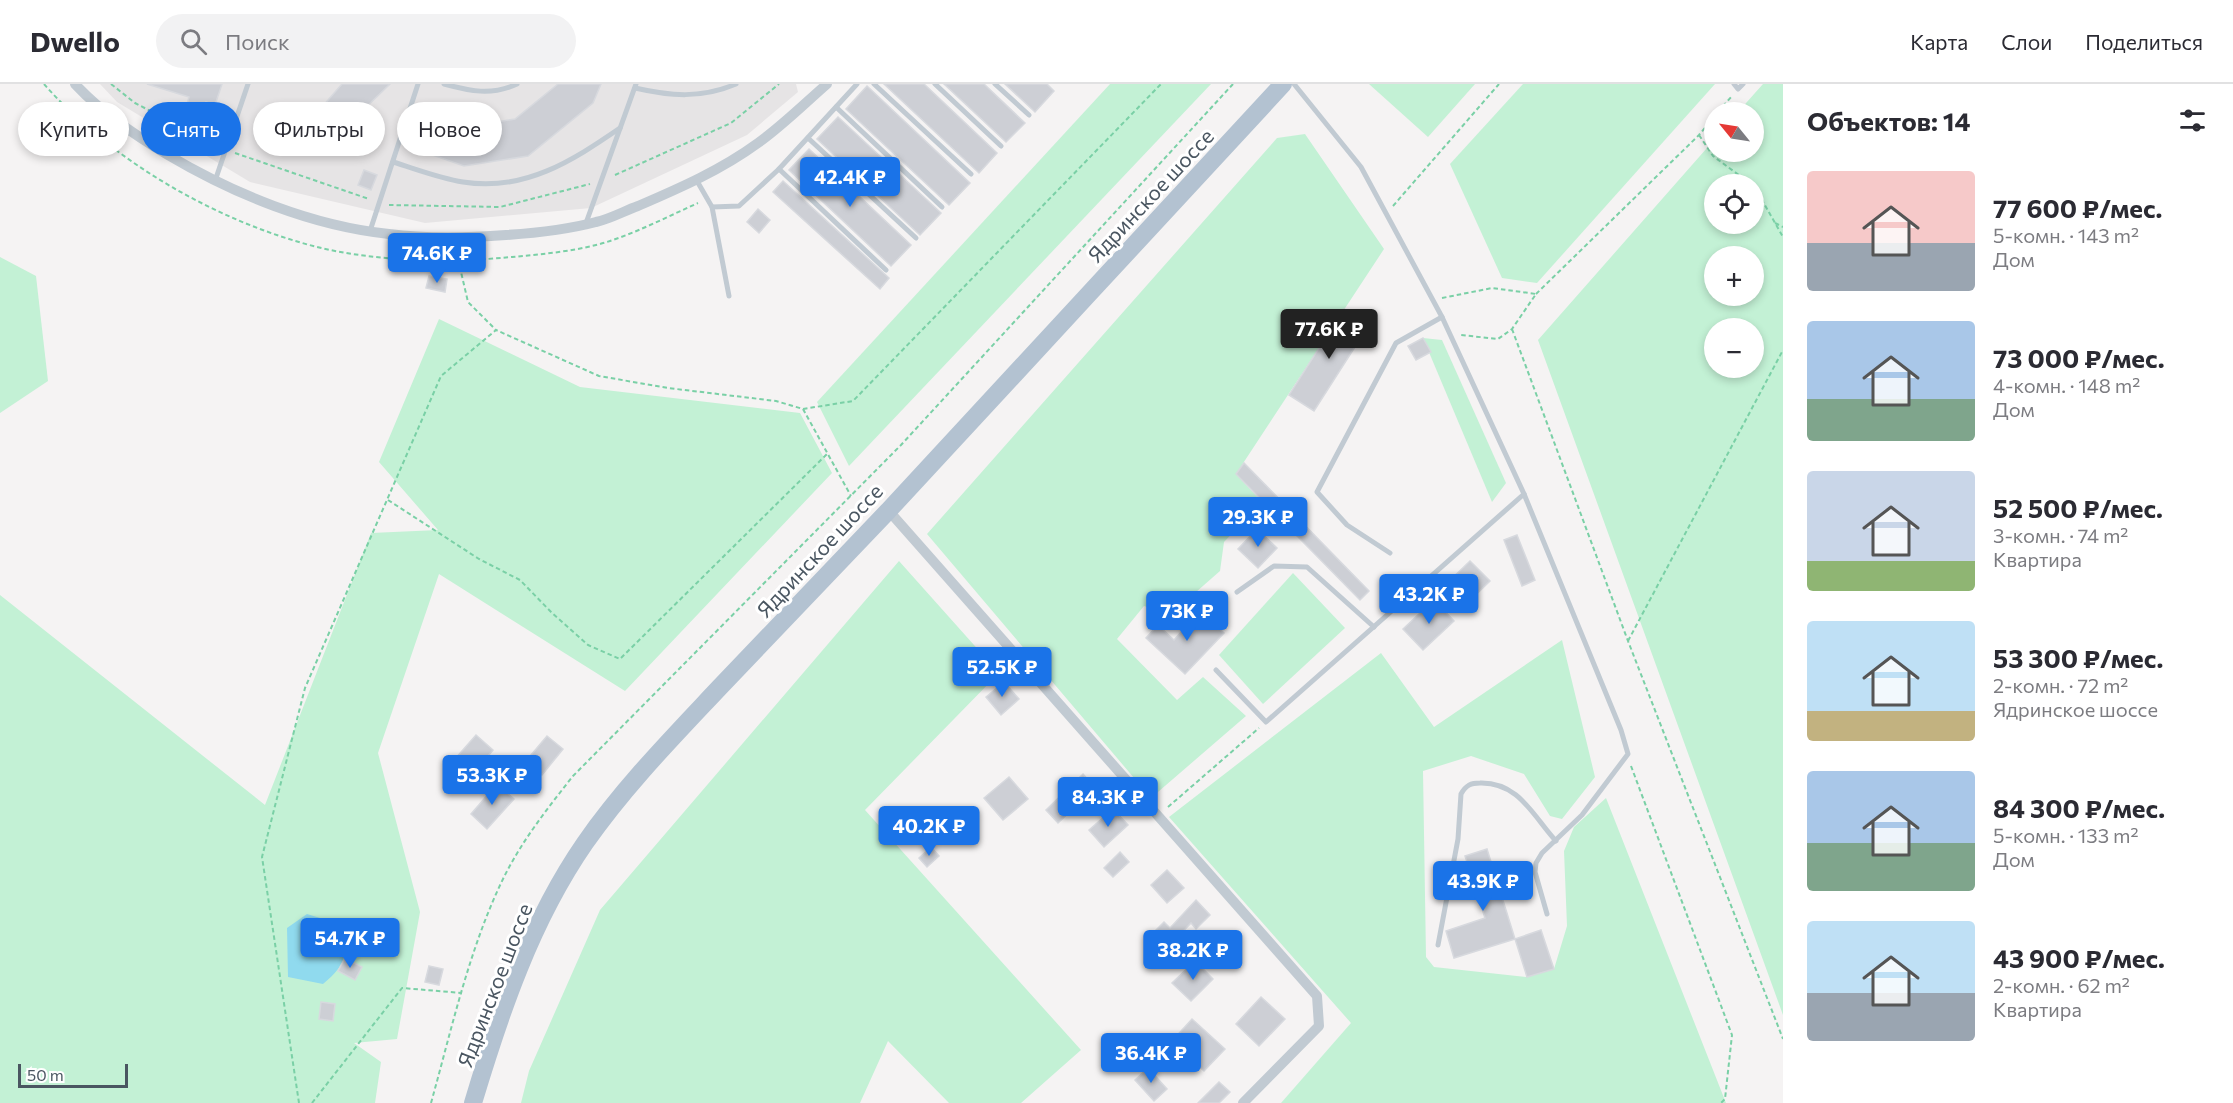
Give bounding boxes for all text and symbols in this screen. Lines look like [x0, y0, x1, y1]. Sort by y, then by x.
search box [156, 14, 576, 68]
text: Dwello [30, 24, 120, 58]
icon: search [177, 25, 210, 58]
text: Поиск [225, 28, 290, 55]
text: Карта [1910, 29, 1968, 54]
text: Слои [2001, 29, 2052, 54]
text: Поделиться [2085, 29, 2203, 54]
chip: Купить [18, 102, 129, 156]
chip: Снять [141, 102, 241, 156]
chip: Фильтры [253, 102, 385, 156]
chip: Новое [397, 102, 502, 156]
north arrow [1704, 102, 1764, 162]
map controls [1704, 102, 1764, 378]
icon: filters [2176, 104, 2209, 137]
text: Объектов: 14 [1807, 105, 1971, 136]
street label: Ядринское шоссе [1082, 123, 1218, 267]
pin: 42.4K ₽ [795, 157, 905, 208]
text: 42.4K ₽ [814, 164, 886, 188]
button: locate [1704, 174, 1764, 234]
text: 77 600 ₽/мес. [1993, 192, 2162, 223]
icon: home [1855, 195, 1927, 267]
text: 5-комн. · 143 m² [1993, 223, 2139, 247]
pin: 74.6K ₽ [382, 233, 492, 284]
text: 74.6K ₽ [402, 240, 472, 264]
button: + [1704, 246, 1764, 306]
text: Дом [1993, 247, 2035, 271]
pin: 77.6K ₽ [1274, 309, 1384, 360]
text: 77.6K ₽ [1295, 316, 1363, 340]
button: − [1704, 318, 1764, 378]
text: 73 000 ₽/мес. [1993, 342, 2165, 373]
icon: home [1855, 345, 1927, 417]
text: 4-комн. · 148 m² [1993, 373, 2140, 397]
text: Дом [1993, 397, 2035, 421]
street label: Ядринское шоссе [751, 478, 887, 622]
text: 52 500 ₽/мес. [1993, 492, 2163, 523]
icon: home [1855, 495, 1927, 567]
pin: 29.3K ₽ [1203, 497, 1313, 548]
text: 29.3K ₽ [1222, 504, 1294, 528]
text: 3-комн. · 74 m² [1993, 523, 2128, 547]
text: Квартира [1993, 547, 2082, 571]
pin: 43.2K ₽ [1374, 574, 1484, 625]
text: 43.2K ₽ [1393, 581, 1465, 605]
pin: 73K ₽ [1145, 591, 1229, 642]
text: 73K ₽ [1160, 598, 1214, 622]
text: 53 300 ₽/мес. [1993, 642, 2163, 673]
icon: home [1855, 645, 1927, 717]
pin: 52.5K ₽ [947, 647, 1057, 698]
text: 52.5K ₽ [967, 654, 1037, 678]
text: 2-комн. · 72 m² [1993, 673, 2128, 697]
text: Ядринское шоссе [1993, 697, 2158, 721]
pin: 53.3K ₽ [437, 755, 547, 806]
text: 53.3K ₽ [457, 762, 527, 786]
pin: 84.3K ₽ [1053, 777, 1163, 828]
text: 84.3K ₽ [1072, 784, 1144, 808]
text: 84 300 ₽/мес. [1993, 792, 2165, 823]
icon: home [1855, 795, 1927, 867]
pin: 40.2K ₽ [874, 806, 984, 857]
text: 40.2K ₽ [893, 813, 965, 837]
text: 5-комн. · 133 m² [1993, 823, 2138, 847]
text: Дом [1993, 847, 2035, 871]
pin: 43.9K ₽ [1428, 861, 1538, 912]
text: 43.9K ₽ [1447, 868, 1519, 892]
street label: Ядринское шоссе [451, 900, 537, 1070]
pin: 54.7K ₽ [295, 918, 405, 969]
text: 54.7K ₽ [315, 925, 385, 949]
pin: 38.2K ₽ [1138, 930, 1248, 981]
text: 38.2K ₽ [1157, 937, 1229, 961]
text: 43 900 ₽/мес. [1993, 942, 2165, 973]
icon: home [1855, 945, 1927, 1017]
text: 2-комн. · 62 m² [1993, 973, 2130, 997]
text: Квартира [1993, 997, 2082, 1021]
pin: 36.4K ₽ [1096, 1033, 1206, 1084]
text: 36.4K ₽ [1115, 1040, 1187, 1064]
scale bar [18, 1061, 128, 1088]
text: 50 m [27, 1065, 64, 1084]

